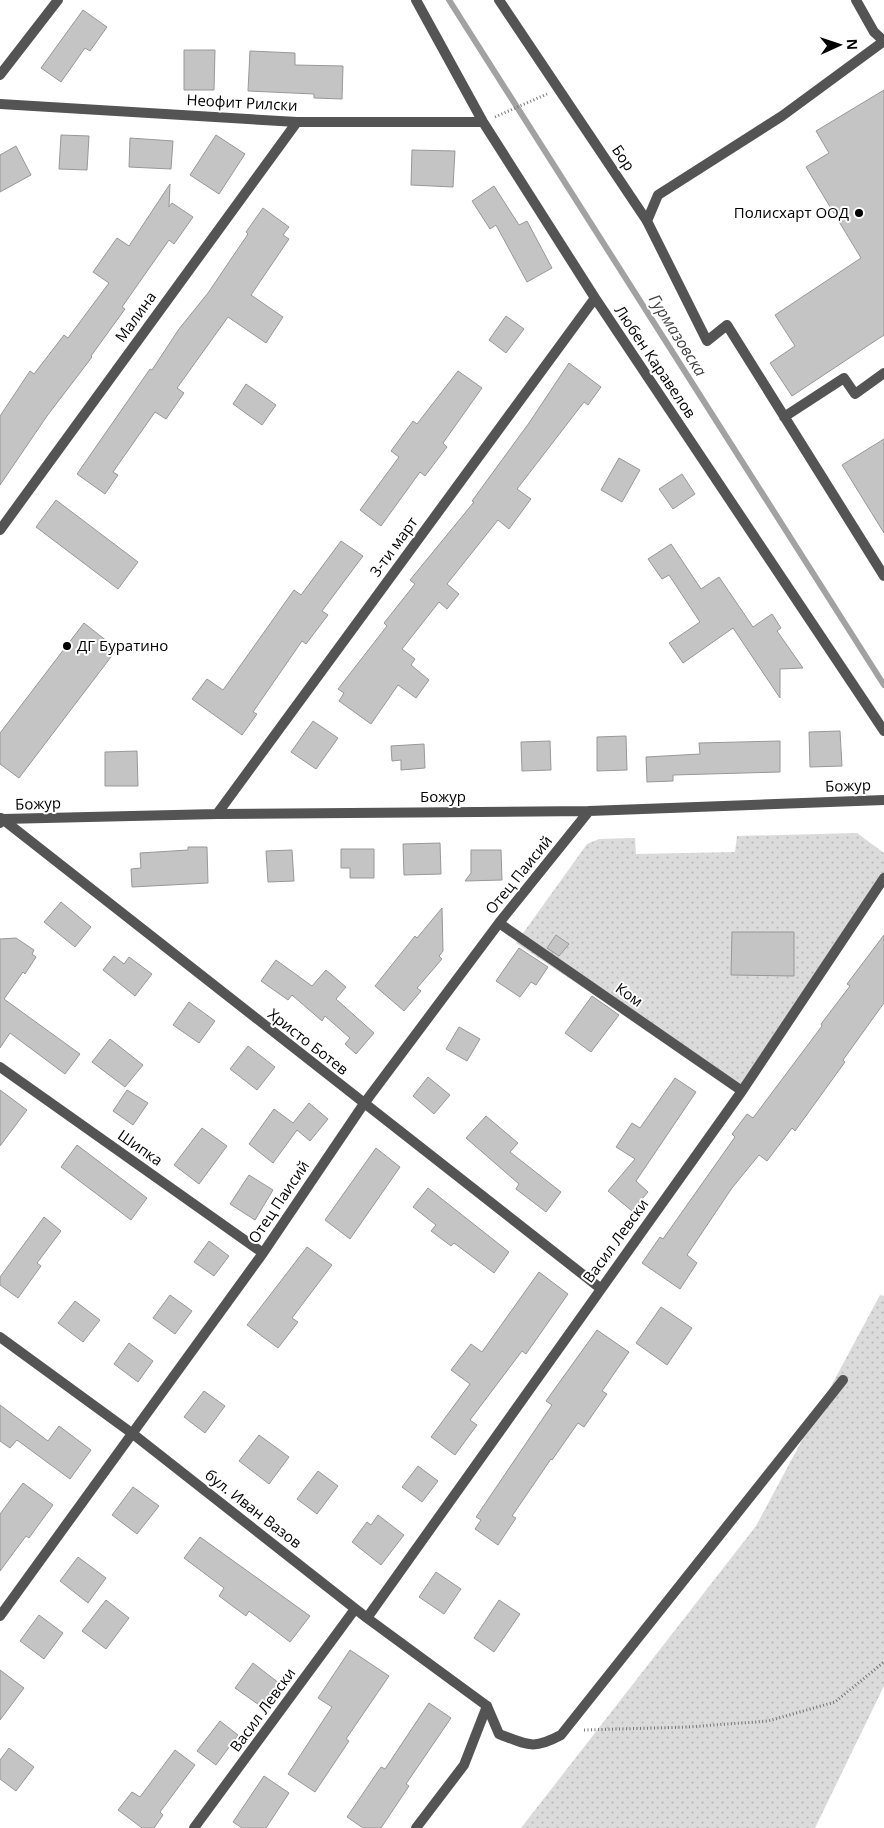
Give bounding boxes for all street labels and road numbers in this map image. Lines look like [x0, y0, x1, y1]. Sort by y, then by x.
street label: Неофит Рилски [186, 89, 298, 115]
street label: Бор [608, 140, 640, 174]
street label: Малина [110, 287, 160, 346]
street label: Любен Каравелов [611, 301, 701, 422]
street label: 3-ти март [365, 512, 422, 580]
street label: Божур [825, 774, 871, 796]
street label: Божур [420, 786, 466, 806]
street label: Божур [15, 792, 61, 814]
street label: Отец Паисий [480, 831, 556, 918]
street label: Ком [612, 978, 647, 1011]
street label: Христо Ботев [264, 1004, 353, 1079]
street label: Шипка [114, 1125, 167, 1170]
street label: Отец Паисий [243, 1156, 313, 1247]
street label: Васил Левски [578, 1194, 652, 1286]
street label: бул. Иван Вазов [201, 1464, 306, 1552]
street label: Васил Левски [225, 1663, 299, 1755]

